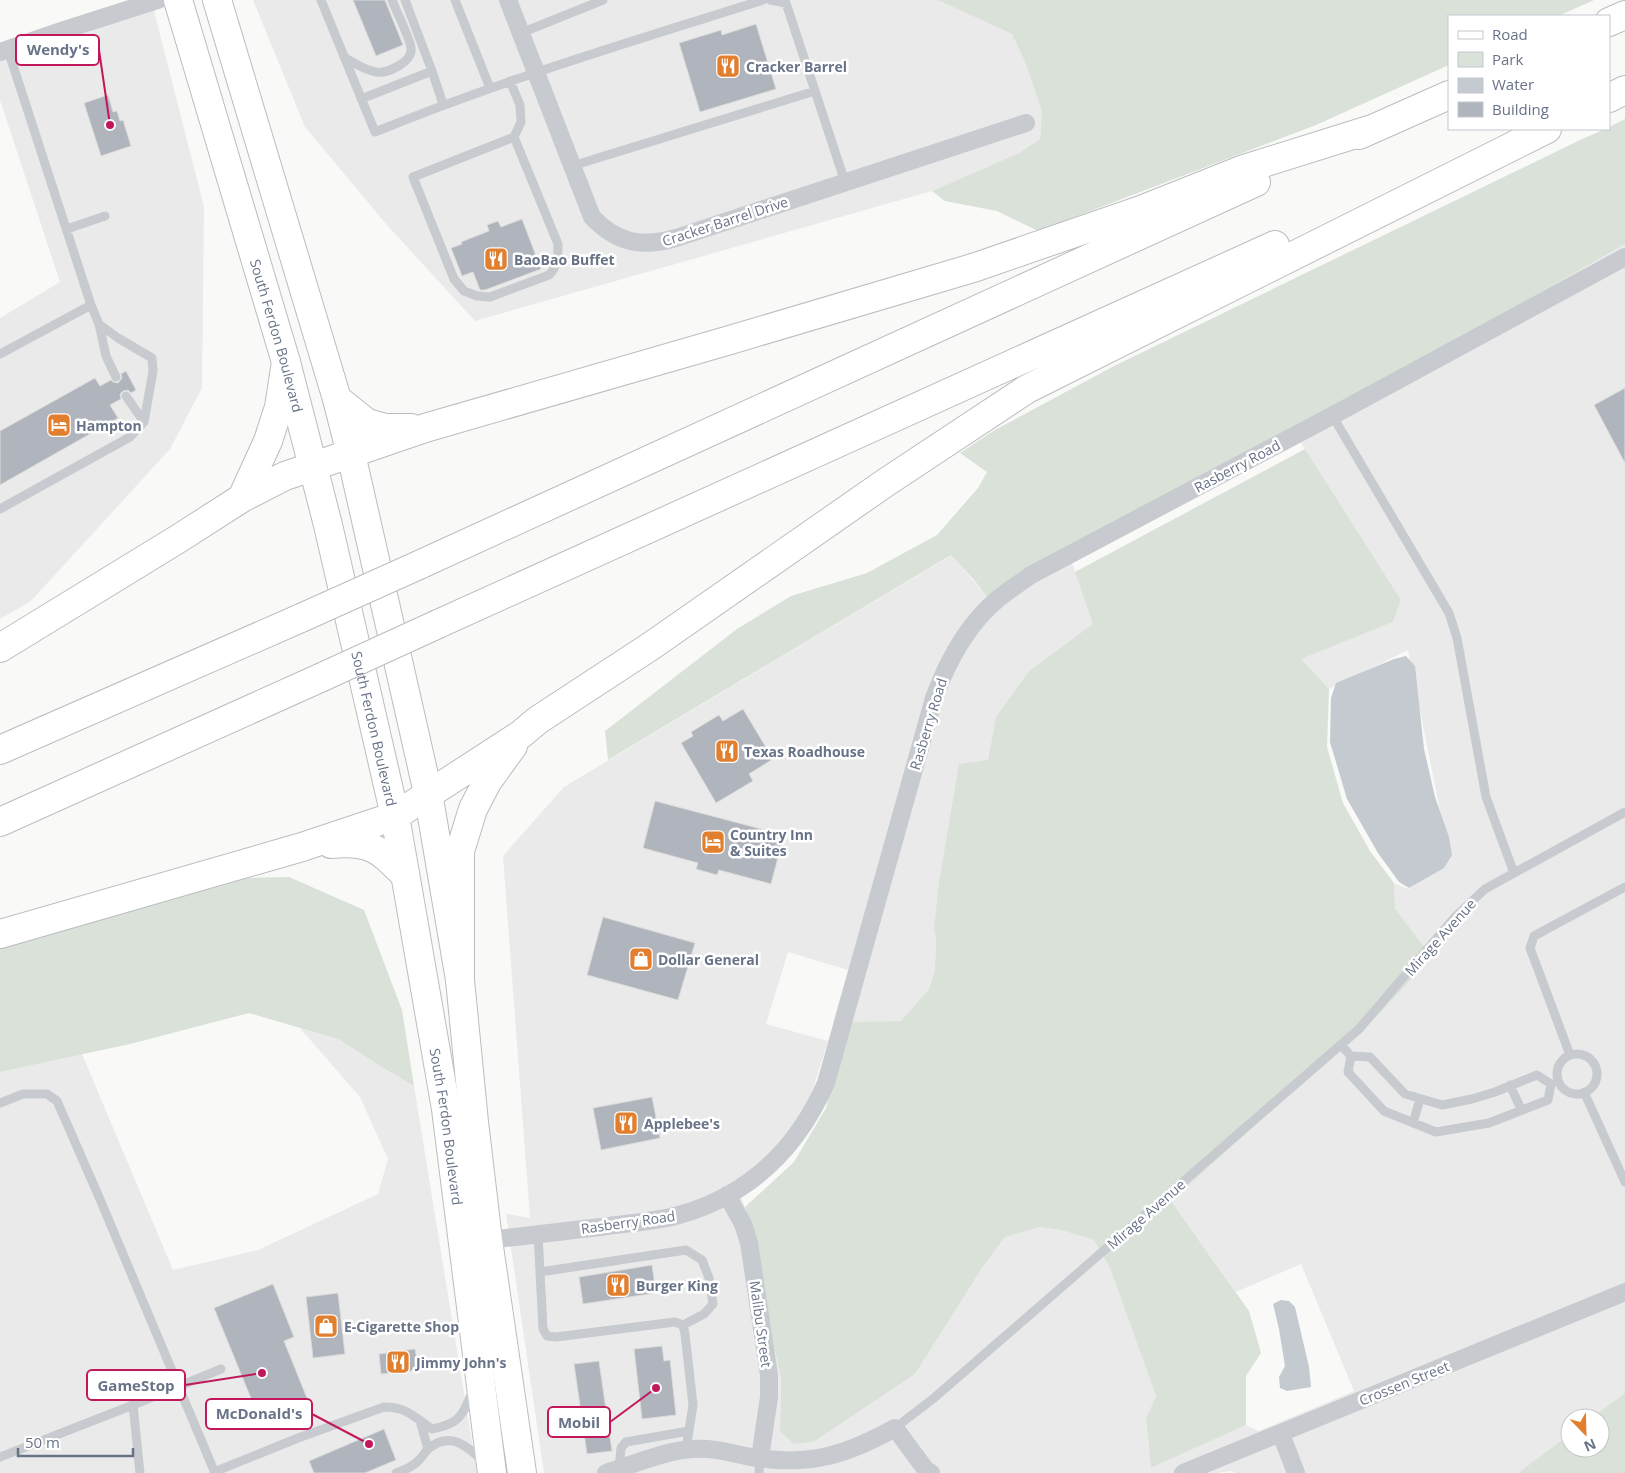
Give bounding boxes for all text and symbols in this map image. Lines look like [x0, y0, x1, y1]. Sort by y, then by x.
legend [1448, 15, 1610, 130]
text: Road [1492, 24, 1528, 44]
callout: Wendy's [16, 35, 99, 65]
text: Wendy's [27, 39, 89, 59]
text: Park [1492, 49, 1523, 69]
restaurant icon: Cracker Barrel [715, 53, 741, 79]
place label: Cracker Barrel [746, 57, 847, 76]
text: Water [1492, 74, 1534, 94]
text: Building [1492, 99, 1549, 119]
street label: Cracker Barrel Drive [660, 192, 790, 250]
restaurant icon: BaoBao Buffet [483, 246, 509, 272]
place label: BaoBao Buffet [514, 250, 615, 269]
street label: South Ferdon Boulevard [246, 257, 308, 414]
hotel icon: Hampton [46, 412, 72, 438]
place label: Hampton [76, 416, 142, 435]
street label: Rasberry Road [1191, 435, 1283, 497]
street label: South Ferdon Boulevard [348, 649, 402, 808]
street label: Rasberry Road [905, 676, 951, 772]
restaurant icon: Texas Roadhouse [714, 738, 740, 764]
place label: Texas Roadhouse [744, 742, 865, 761]
place label: Country Inn & Suites [730, 825, 813, 860]
hotel icon: Country Inn & Suites [700, 829, 726, 855]
street label: Mirage Avenue [1400, 894, 1480, 980]
shop icon: Dollar General [628, 946, 654, 972]
place label: Dollar General [658, 950, 759, 969]
street label: South Ferdon Boulevard [426, 1047, 468, 1206]
restaurant icon: Applebee's [613, 1110, 639, 1136]
place label: Applebee's [644, 1114, 720, 1133]
street label: Mirage Avenue [1103, 1175, 1189, 1253]
street label: Rasberry Road [580, 1206, 676, 1238]
restaurant icon: Burger King [605, 1272, 631, 1298]
place label: Burger King [636, 1276, 718, 1295]
street label: Malibu Street [746, 1279, 776, 1369]
shop icon: E-Cigarette Shop [313, 1313, 339, 1339]
place label: E-Cigarette Shop [344, 1317, 459, 1336]
restaurant icon: Jimmy John's [385, 1349, 411, 1375]
place label: Jimmy John's [414, 1353, 506, 1372]
street label: Crossen Street [1356, 1356, 1452, 1410]
callout: GameStop [87, 1370, 185, 1400]
text: GameStop [97, 1375, 175, 1395]
callout: McDonald's [206, 1399, 312, 1429]
text: McDonald's [216, 1403, 302, 1423]
callout: Mobil [548, 1407, 610, 1437]
north arrow [1560, 1408, 1610, 1458]
text: Mobil [558, 1412, 600, 1432]
scale bar [18, 1426, 132, 1458]
text: 50 m [25, 1432, 60, 1452]
text: N [1581, 1434, 1599, 1456]

